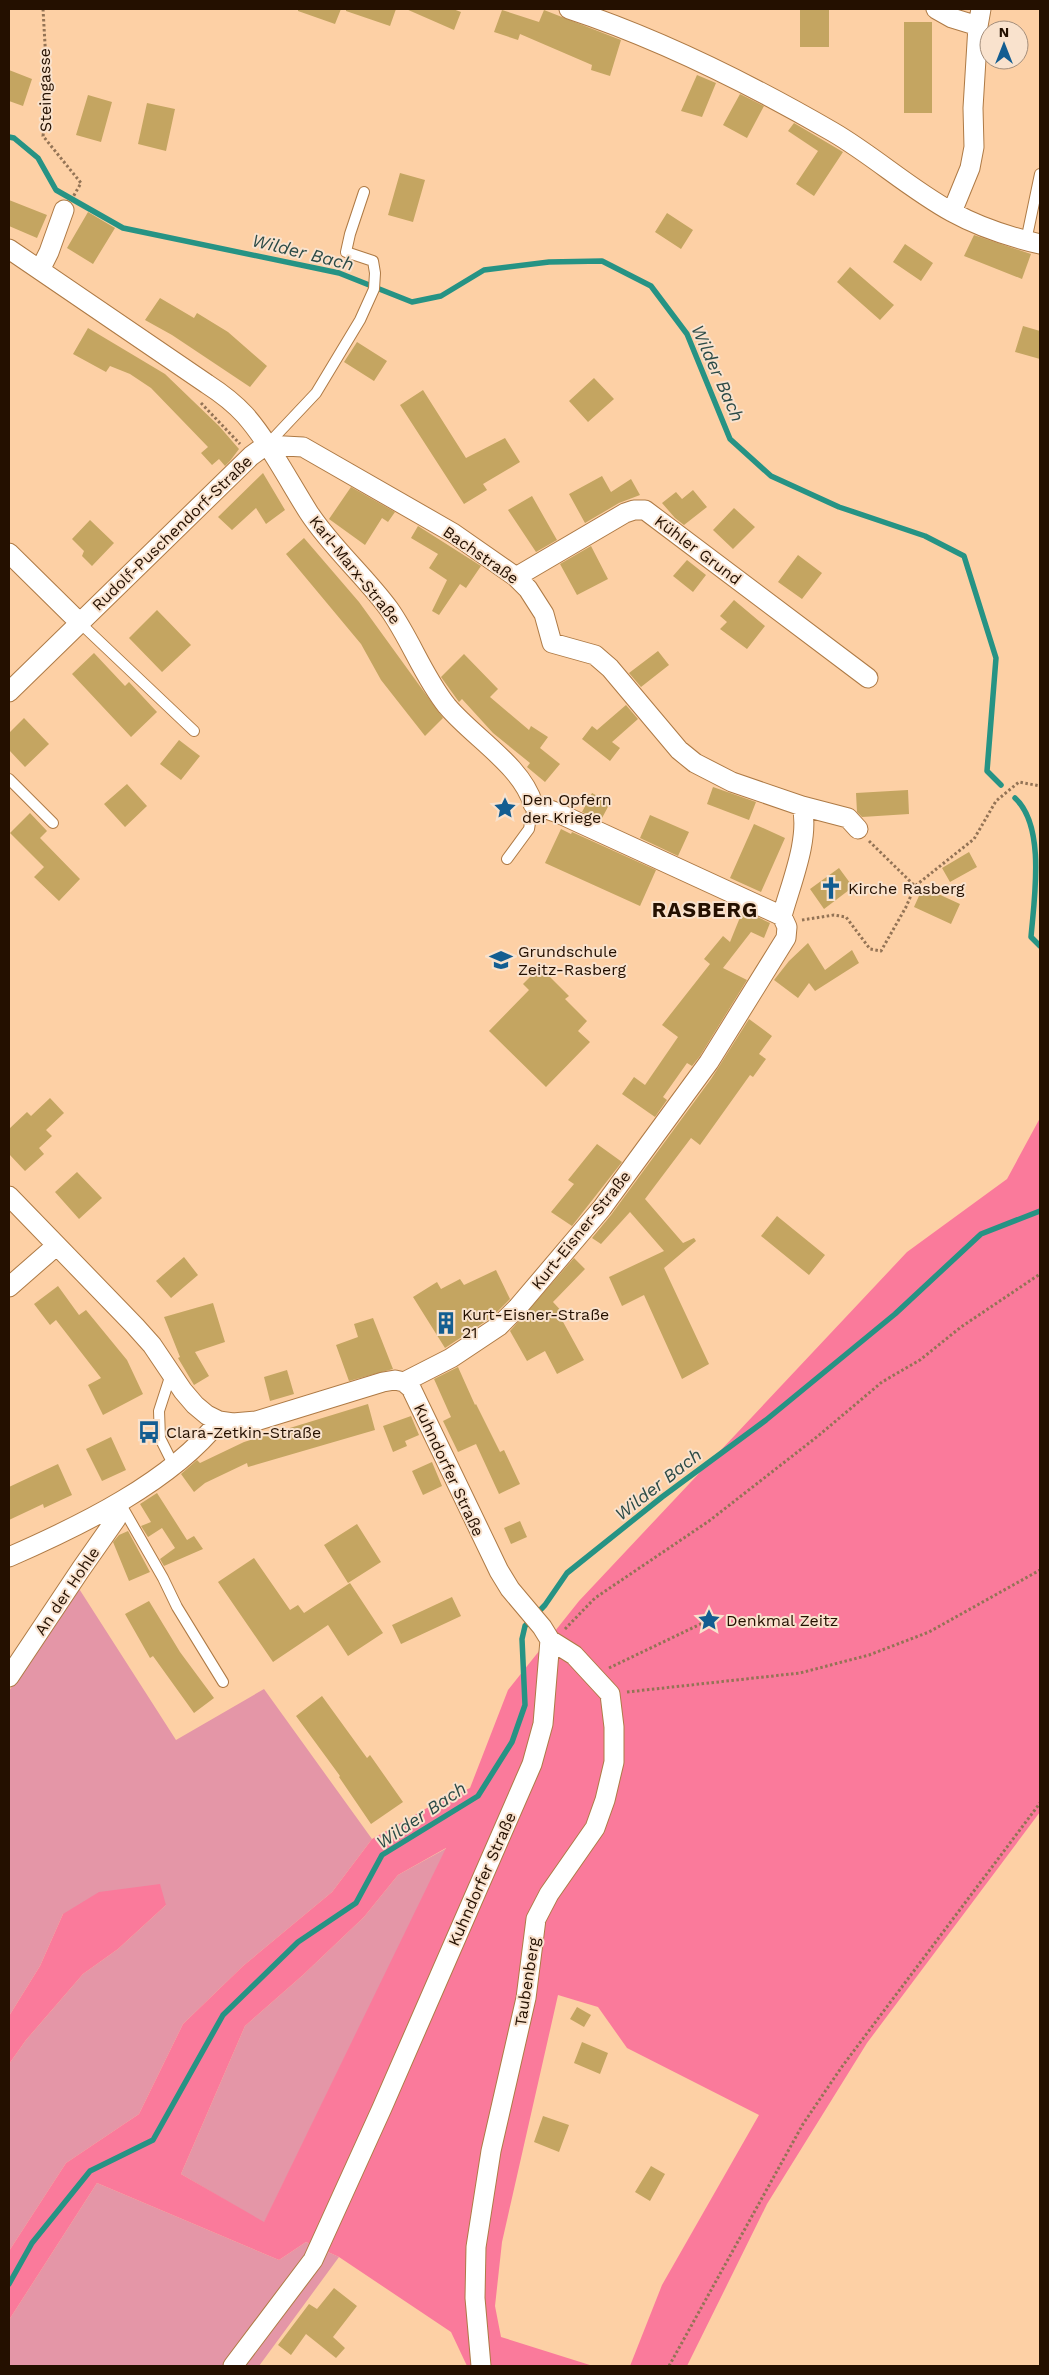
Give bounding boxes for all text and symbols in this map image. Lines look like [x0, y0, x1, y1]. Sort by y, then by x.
north arrow [979, 20, 1029, 70]
text: N [999, 24, 1009, 40]
street label: Steingasse [35, 48, 55, 132]
water label: Wilder Bach [250, 229, 356, 275]
water label: Wilder Bach [687, 321, 749, 425]
street label: Rudolf-Puschendorf-Straße [88, 451, 256, 615]
street label: Kühler Grund [651, 511, 745, 589]
street label: Karl-Marx-Straße [305, 512, 405, 628]
street label: Bachstraße [440, 522, 522, 588]
place label: Den Opfern der Kriege [522, 790, 612, 827]
place icon: Den Opfern der Kriege [492, 795, 518, 821]
church icon: Kirche Rasberg [818, 875, 844, 901]
place label: Kirche Rasberg [848, 879, 965, 898]
district label: RASBERG [652, 897, 758, 922]
place label: Grundschule Zeitz-Rasberg [518, 942, 626, 979]
school or university icon: Grundschule Zeitz-Rasberg [488, 947, 514, 973]
street label: Kurt-Eisner-Straße [527, 1167, 635, 1293]
place label: Kurt-Eisner-Straße 21 [462, 1305, 609, 1342]
building icon: Kurt-Eisner-Straße 21 [433, 1310, 459, 1336]
street label: Kuhndorfer Straße [410, 1401, 488, 1539]
bus stop icon: Clara-Zetkin-Straße [136, 1419, 162, 1445]
place label: Clara-Zetkin-Straße [166, 1423, 321, 1442]
water label: Wilder Bach [611, 1444, 705, 1524]
street label: An der Hohle [31, 1543, 103, 1639]
place icon: Denkmal Zeitz [696, 1607, 722, 1633]
place label: Denkmal Zeitz [726, 1611, 838, 1630]
water label: Wilder Bach [372, 1777, 470, 1853]
street label: Kuhndorfer Straße [444, 1809, 520, 1949]
street label: Taubenberg [511, 1936, 544, 2028]

